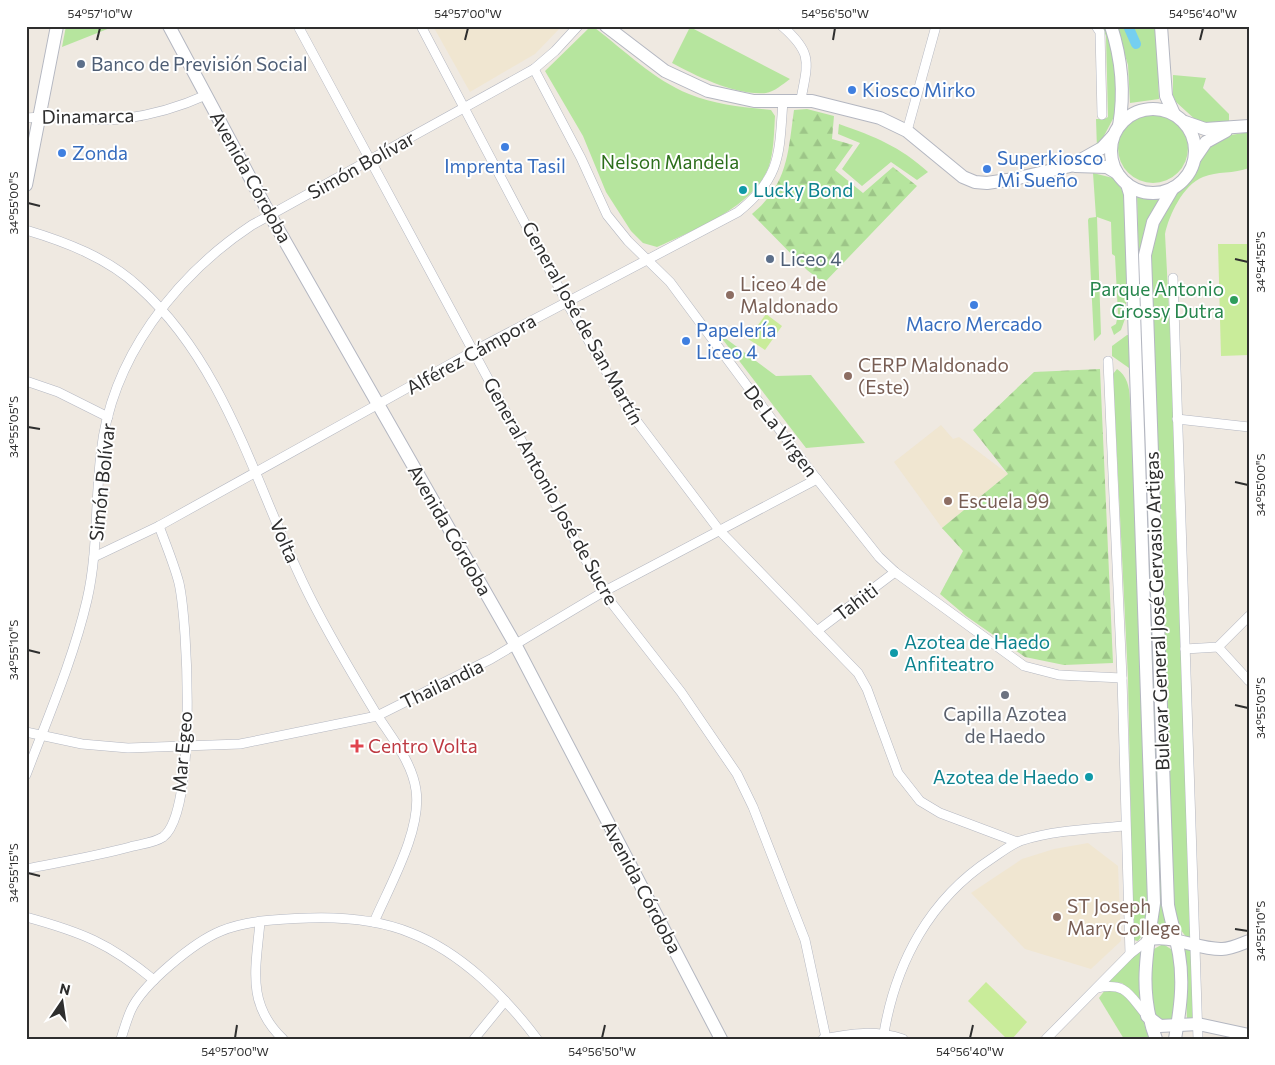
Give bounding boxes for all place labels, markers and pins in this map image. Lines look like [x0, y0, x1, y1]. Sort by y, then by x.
place label: Banco de Previsión Social [91, 52, 308, 75]
marker: Banco de Previsión Social [75, 58, 87, 70]
place label: Kiosco Mirko [862, 78, 976, 101]
marker: Kiosco Mirko [846, 84, 858, 96]
place label: Zonda [72, 141, 128, 164]
marker: Imprenta Tasil [499, 141, 511, 153]
place label: Superkiosco Mi Sueño [997, 146, 1103, 191]
marker: Zonda [56, 147, 68, 159]
place label: Imprenta Tasil [444, 154, 566, 177]
marker: Superkiosco Mi Sueño [981, 163, 993, 175]
place label: Lucky Bond [753, 178, 853, 201]
marker: Lucky Bond [737, 184, 749, 196]
place label: Liceo 4 [780, 247, 842, 270]
marker: Liceo 4 [764, 253, 776, 265]
place label: Liceo 4 de Maldonado [740, 272, 838, 317]
place label: Parque Antonio Grossy Dutra [1089, 277, 1224, 322]
marker: Liceo 4 de Maldonado [724, 289, 736, 301]
marker: Parque Antonio Grossy Dutra [1228, 294, 1240, 306]
marker: Macro Mercado [968, 299, 980, 311]
place label: Macro Mercado [906, 312, 1042, 335]
place label: Papelería Liceo 4 [696, 318, 776, 363]
marker: Papelería Liceo 4 [680, 335, 692, 347]
place label: CERP Maldonado (Este) [858, 353, 1009, 398]
marker: CERP Maldonado (Este) [842, 370, 854, 382]
place label: Escuela 99 [958, 489, 1049, 512]
marker: Escuela 99 [942, 495, 954, 507]
place label: Azotea de Haedo Anfiteatro [904, 630, 1050, 675]
marker: Azotea de Haedo Anfiteatro [888, 647, 900, 659]
marker: Capilla Azotea de Haedo [999, 689, 1011, 701]
place label: Capilla Azotea de Haedo [943, 702, 1067, 747]
place label: Centro Volta [368, 734, 478, 757]
marker: Centro Volta [350, 739, 364, 753]
place label: Azotea de Haedo [933, 765, 1079, 788]
marker: Azotea de Haedo [1083, 771, 1095, 783]
place label: ST Joseph Mary College [1067, 894, 1180, 939]
marker: ST Joseph Mary College [1051, 911, 1063, 923]

